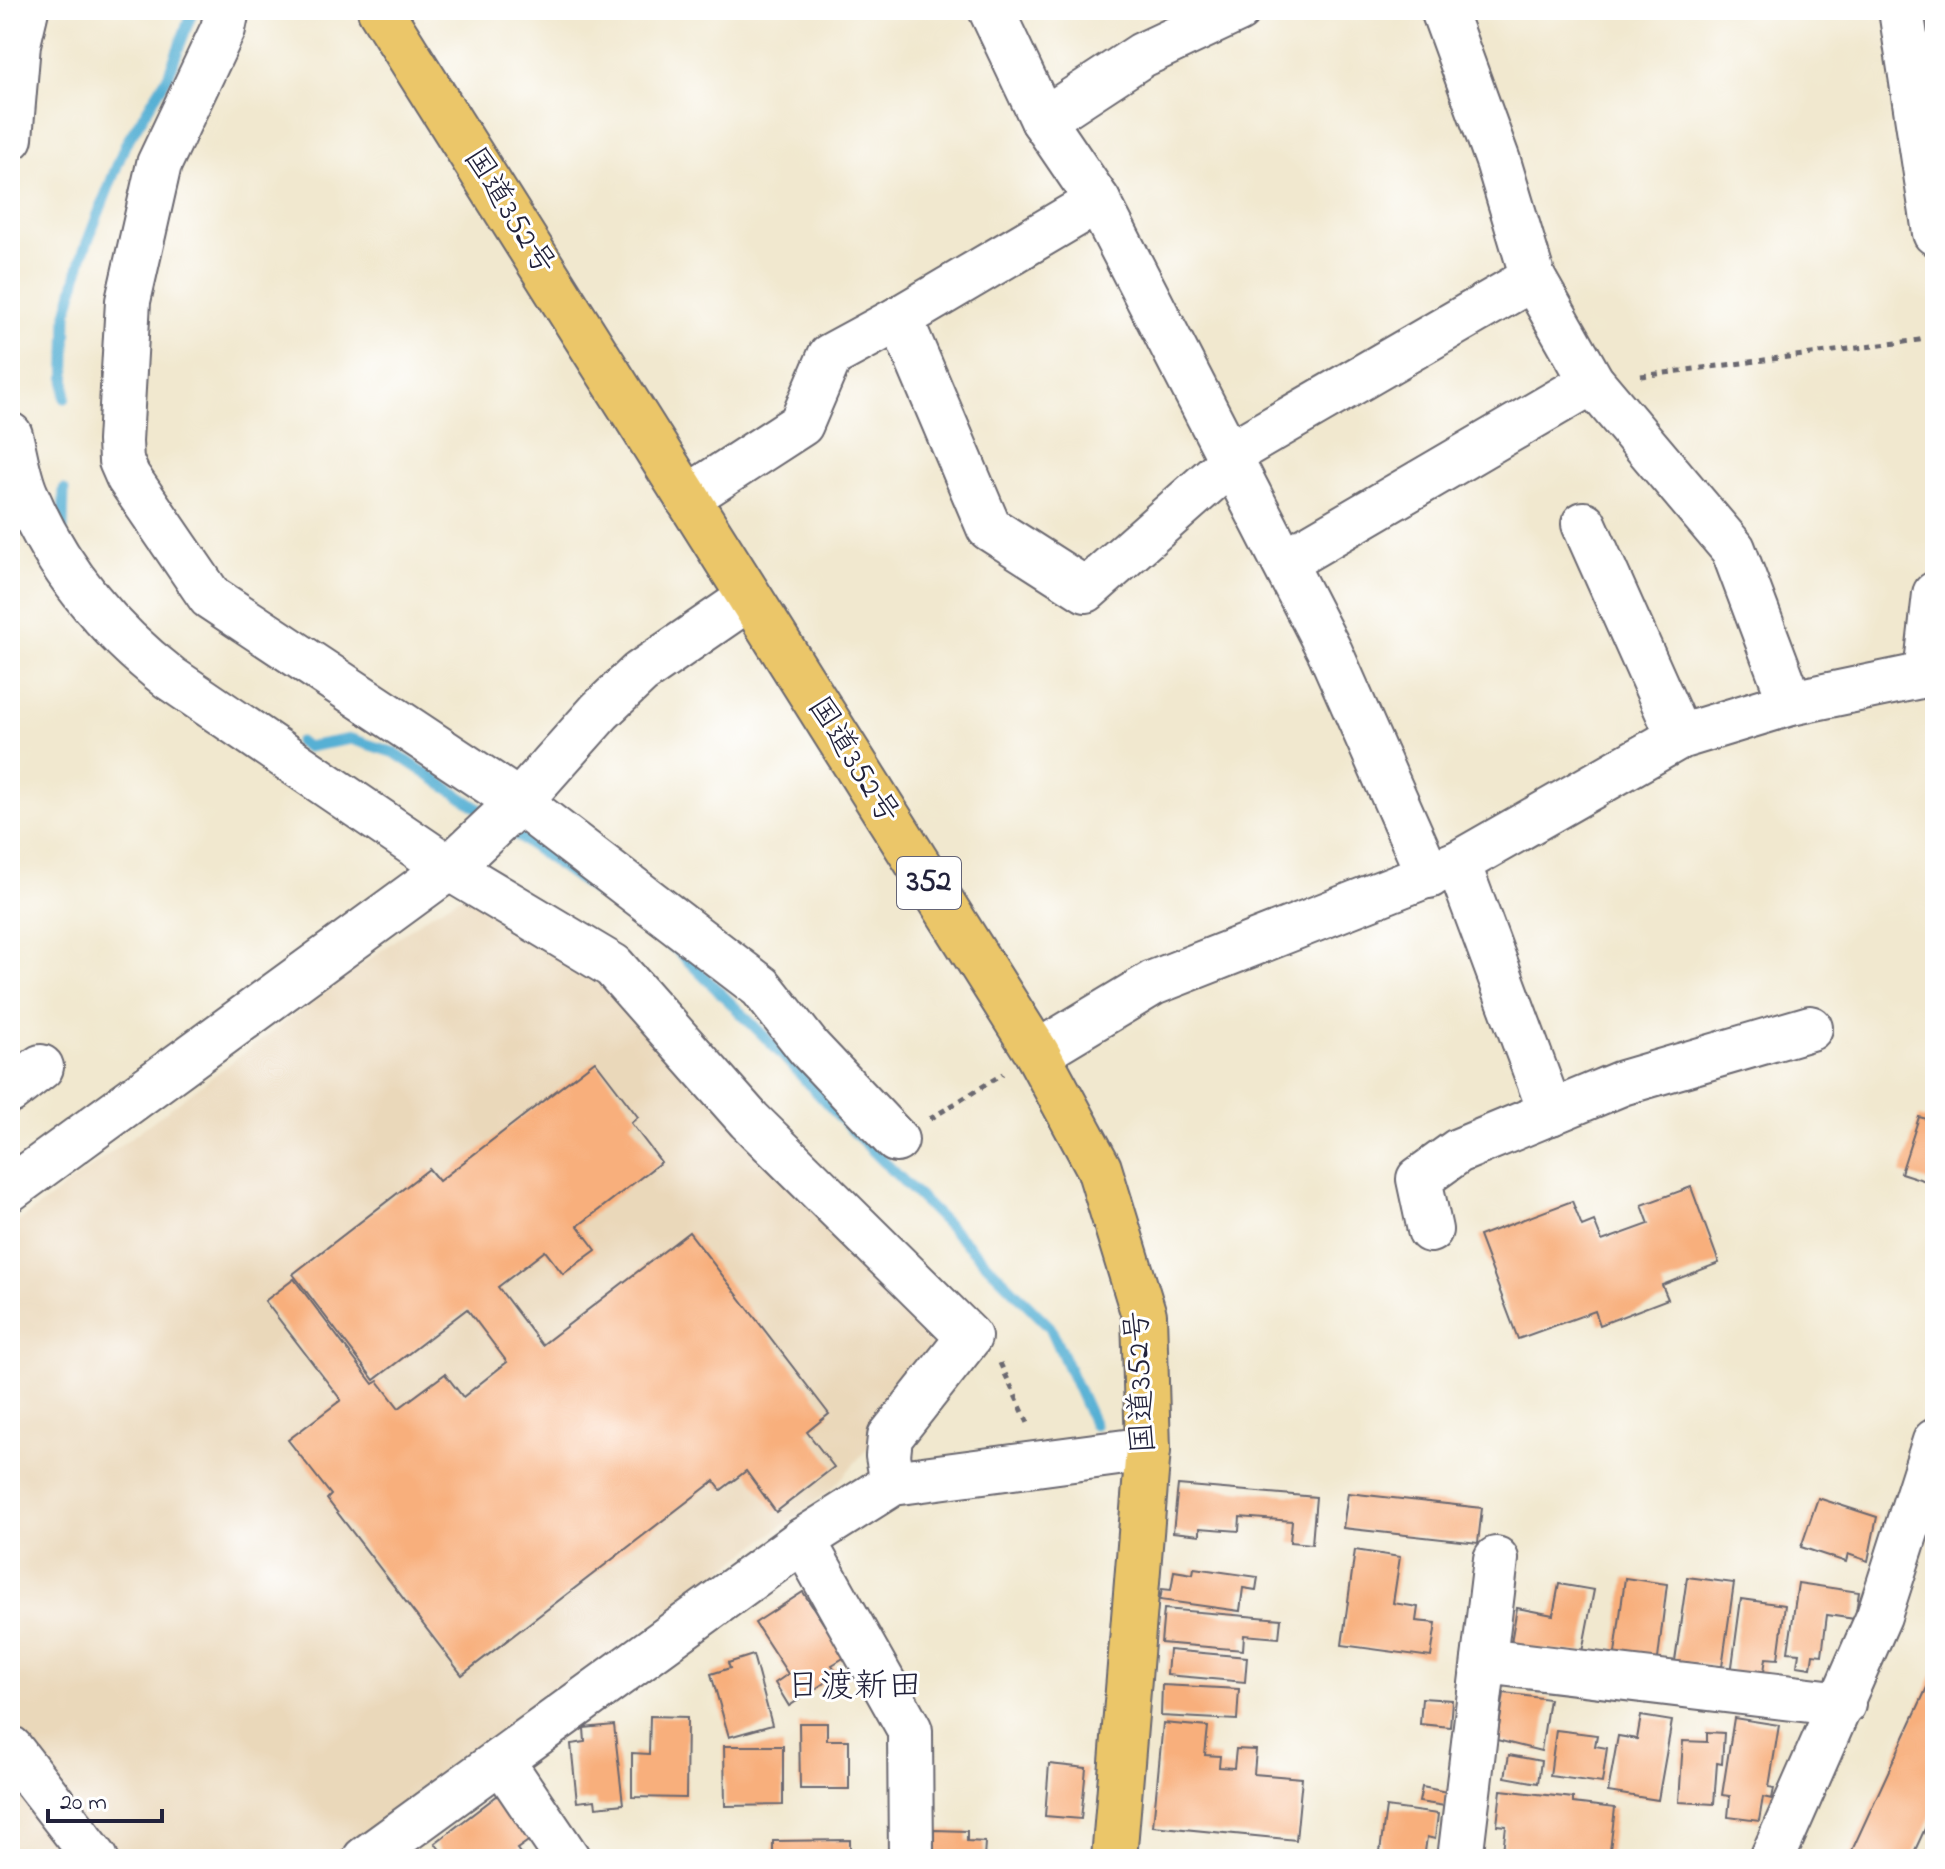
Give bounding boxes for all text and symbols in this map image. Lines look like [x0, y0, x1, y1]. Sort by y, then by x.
street label: 国道352号 [450, 139, 566, 285]
street label: 国道352号 [794, 688, 910, 834]
road number: 352 [897, 857, 961, 909]
street label: 国道352号 [1115, 1309, 1169, 1455]
district label: 日渡新田 [786, 1663, 922, 1713]
scale bar [48, 1773, 162, 1823]
text: 20 m [60, 1786, 107, 1821]

